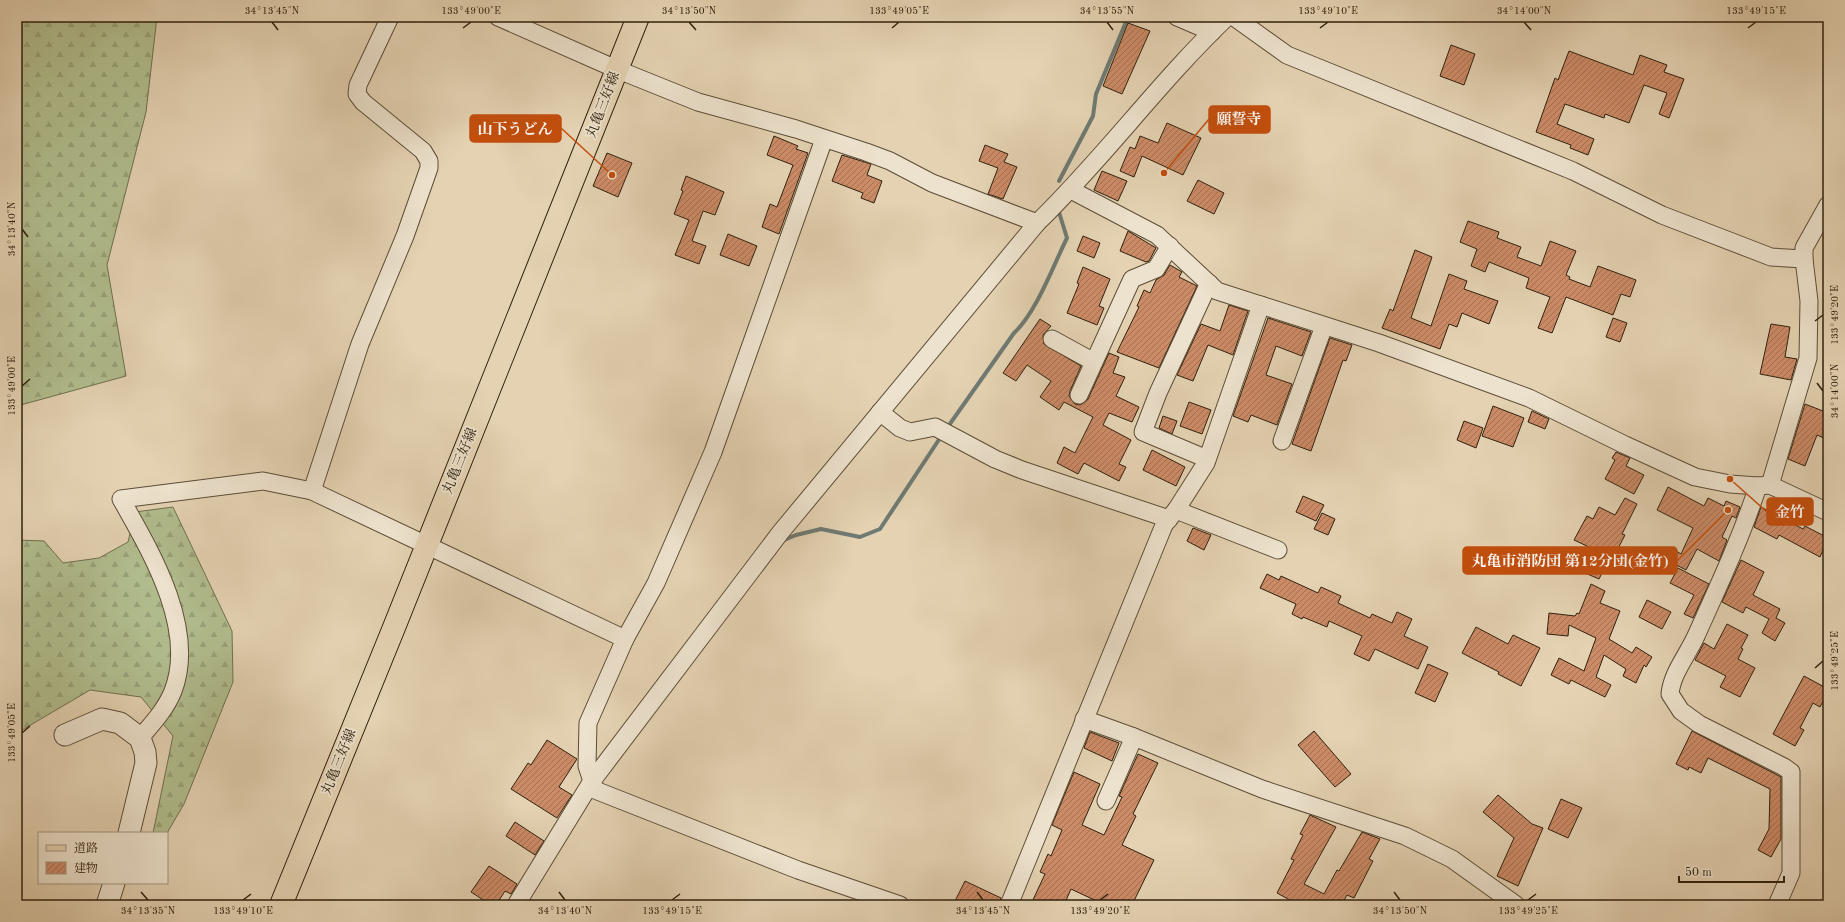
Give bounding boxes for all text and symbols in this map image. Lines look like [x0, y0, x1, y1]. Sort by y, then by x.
text: 34°13'45"N [245, 6, 300, 16]
text: 133°49'00"E [441, 6, 501, 16]
text: 34°13'50"N [662, 6, 717, 16]
text: 133°49'05"E [869, 6, 929, 16]
text: 34°13'55"N [1080, 6, 1135, 16]
text: 133°49'10"E [1298, 6, 1358, 16]
text: 34°14'00"N [1497, 6, 1552, 16]
text: 133°49'15"E [1726, 6, 1786, 16]
street label: 丸亀三好線 [583, 69, 622, 140]
callout: 願誓寺 [1209, 106, 1270, 133]
text: 願誓寺 [1216, 111, 1262, 128]
callout: 山下うどん [470, 115, 561, 142]
text: 山下うどん [477, 121, 553, 138]
text: 34°13'40"N [7, 201, 17, 256]
text: 133°49'20"E [1830, 285, 1840, 345]
text: 133°49'00"E [7, 356, 17, 416]
text: 34°14'00"N [1830, 363, 1840, 418]
street label: 丸亀三好線 [439, 426, 480, 496]
callout: 金竹 [1767, 498, 1813, 525]
text: 金竹 [1775, 504, 1805, 521]
callout: 丸亀市消防団 第12分団(金竹) [1463, 547, 1677, 574]
text: 丸亀市消防団 第12分団(金竹) [1471, 553, 1669, 570]
text: 133°49'25"E [1830, 631, 1840, 691]
text: 133°49'05"E [7, 703, 17, 763]
street label: 丸亀三好線 [318, 727, 359, 797]
legend [38, 832, 168, 884]
text: 道路 [74, 841, 98, 855]
scale bar [1679, 858, 1784, 884]
text: 建物 [74, 861, 98, 875]
text: 50 m [1685, 866, 1712, 879]
text: 34°13'35"N [121, 906, 176, 916]
text: 133°49'10"E [213, 906, 273, 916]
text: 34°13'40"N [538, 906, 593, 916]
text: 133°49'15"E [642, 906, 702, 916]
text: 34°13'45"N [956, 906, 1011, 916]
text: 133°49'20"E [1070, 906, 1130, 916]
text: 34°13'50"N [1373, 906, 1428, 916]
text: 133°49'25"E [1498, 906, 1558, 916]

